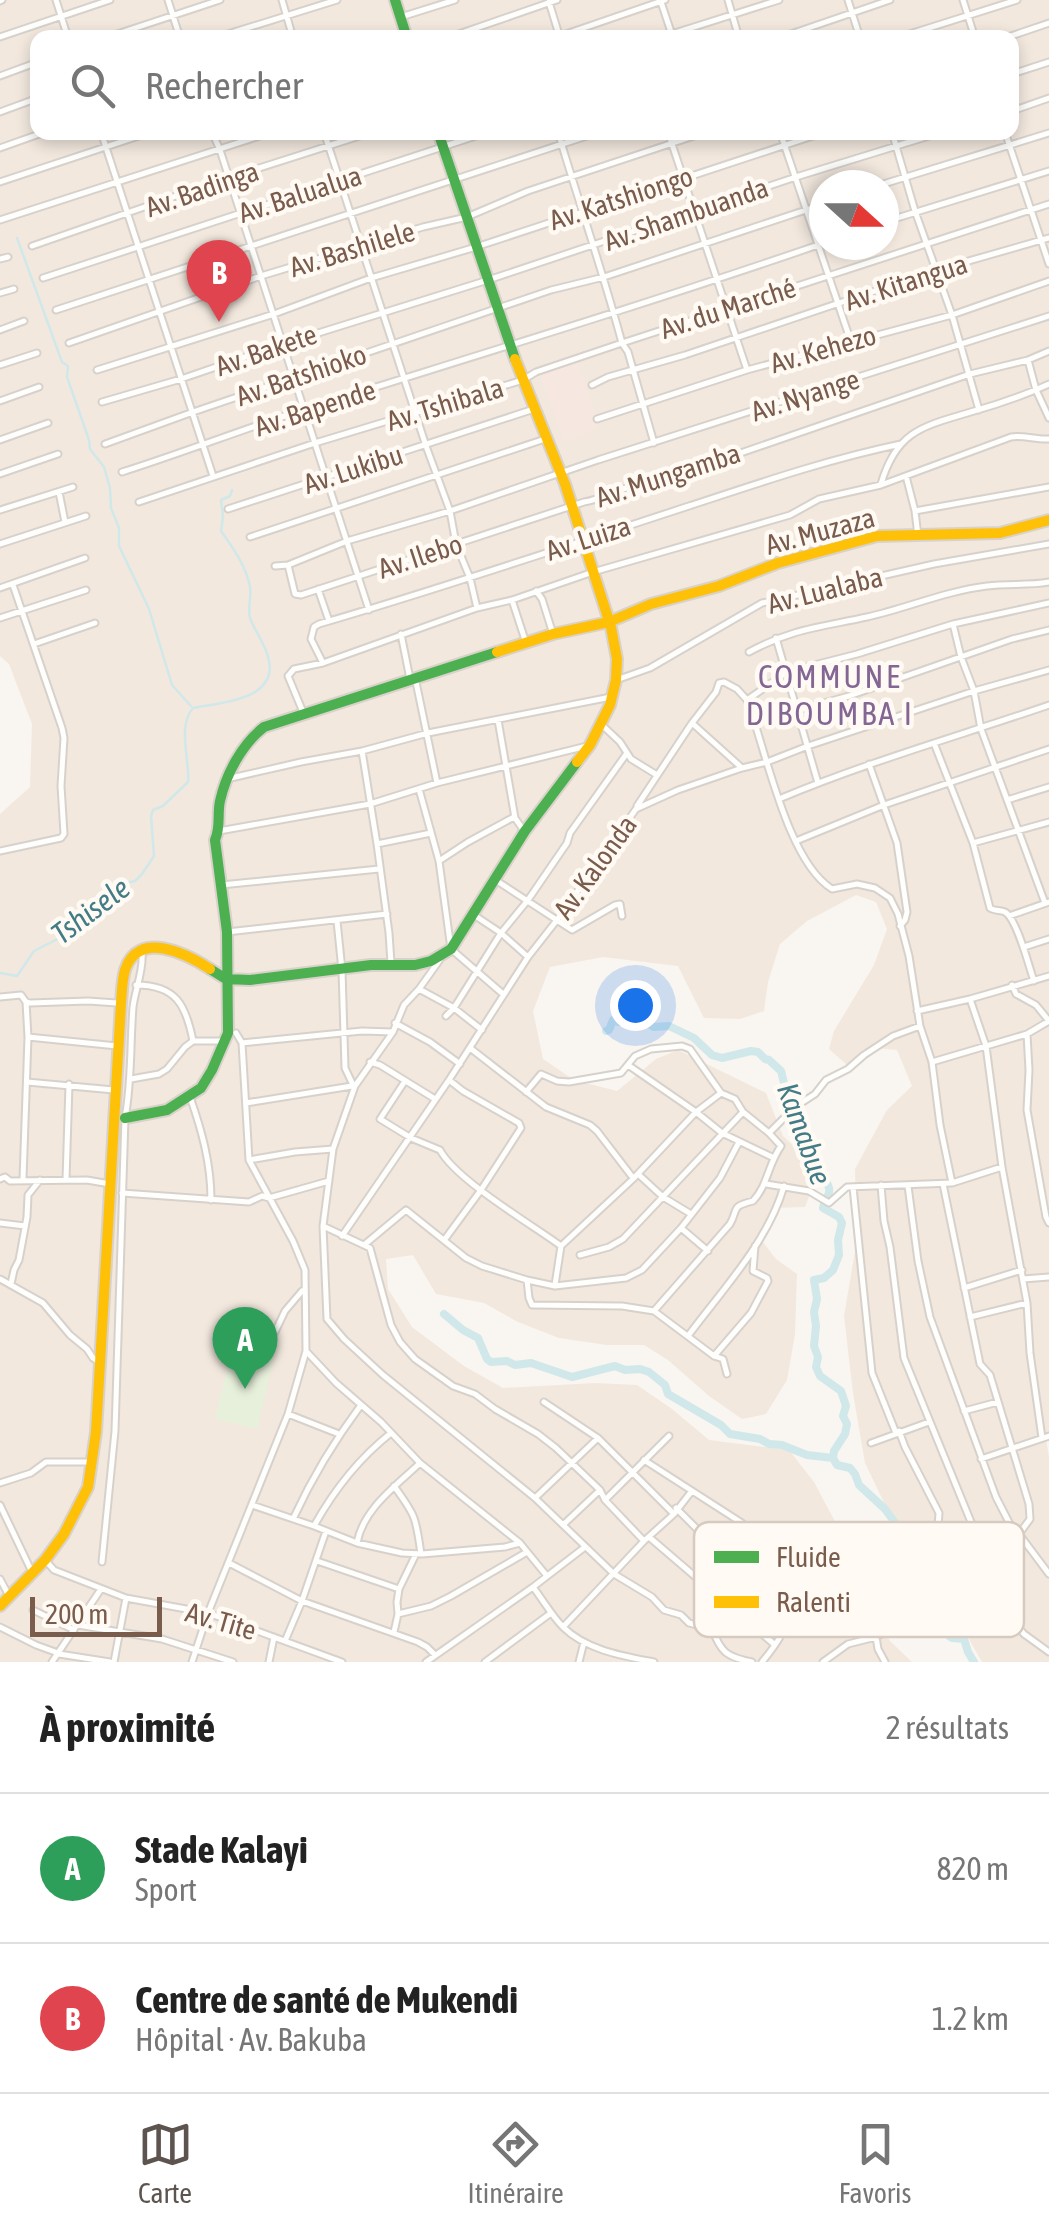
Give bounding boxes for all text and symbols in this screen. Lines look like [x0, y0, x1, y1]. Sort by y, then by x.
search box [30, 30, 1019, 140]
icon: search [65, 58, 120, 113]
text: Rechercher [145, 64, 303, 107]
street label: Av. Badinga [141, 155, 263, 223]
street label: Av. Balualua [234, 159, 366, 229]
street label: Av. Katshiongo [545, 160, 697, 236]
north arrow [809, 170, 899, 260]
street label: Av. Shambuanda [600, 171, 772, 257]
street label: Av. Bashilele [286, 215, 418, 283]
pin: B [186, 240, 252, 322]
street label: Av. Kitangua [841, 247, 971, 317]
street label: Av. du Marché [656, 271, 800, 345]
street label: Av. Bakete [211, 318, 321, 382]
street label: Av. Kehezo [767, 319, 879, 379]
street label: Av. Batshioko [232, 338, 370, 412]
street label: Av. Nyange [747, 363, 863, 427]
street label: Av. Tshibala [383, 371, 507, 437]
street label: Av. Bapende [251, 373, 379, 443]
street label: Av. Mungamba [592, 437, 744, 513]
street label: Av. Lukibu [299, 438, 407, 500]
street label: Av. Muzaza [762, 501, 878, 561]
street label: Av. Luiza [542, 509, 634, 567]
street label: Av. Ilebo [374, 527, 466, 585]
street label: Av. Lualaba [764, 560, 886, 620]
district label: COMMUNE DIBOUMBA I [746, 658, 914, 732]
street label: Av. Kalonda [547, 809, 643, 925]
water label: Tshisele [45, 870, 136, 950]
your location [610, 980, 661, 1031]
water label: Kamabue [771, 1078, 839, 1189]
pin: A [212, 1306, 278, 1389]
legend [694, 1522, 1024, 1637]
text: Fluide [776, 1541, 841, 1573]
text: Ralenti [776, 1586, 851, 1618]
scale bar [30, 1592, 162, 1636]
street label: Av. Tite [182, 1596, 260, 1646]
text: 200 m [45, 1598, 108, 1630]
text: À proximité [40, 1703, 215, 1751]
text: 2 résultats [886, 1709, 1009, 1746]
text: Stade Kalayi [135, 1828, 308, 1871]
text: A [65, 1850, 80, 1887]
text: 820 m [936, 1850, 1009, 1887]
text: Sport [135, 1871, 197, 1908]
text: Centre de santé de Mukendi [135, 1978, 518, 2021]
text: B [65, 2000, 80, 2037]
text: 1.2 km [932, 2000, 1009, 2037]
text: Hôpital · Av. Bakuba [135, 2021, 367, 2058]
tab: Carte [138, 2117, 193, 2209]
tab: Itinéraire [468, 2117, 564, 2209]
tab: Favoris [839, 2117, 911, 2209]

